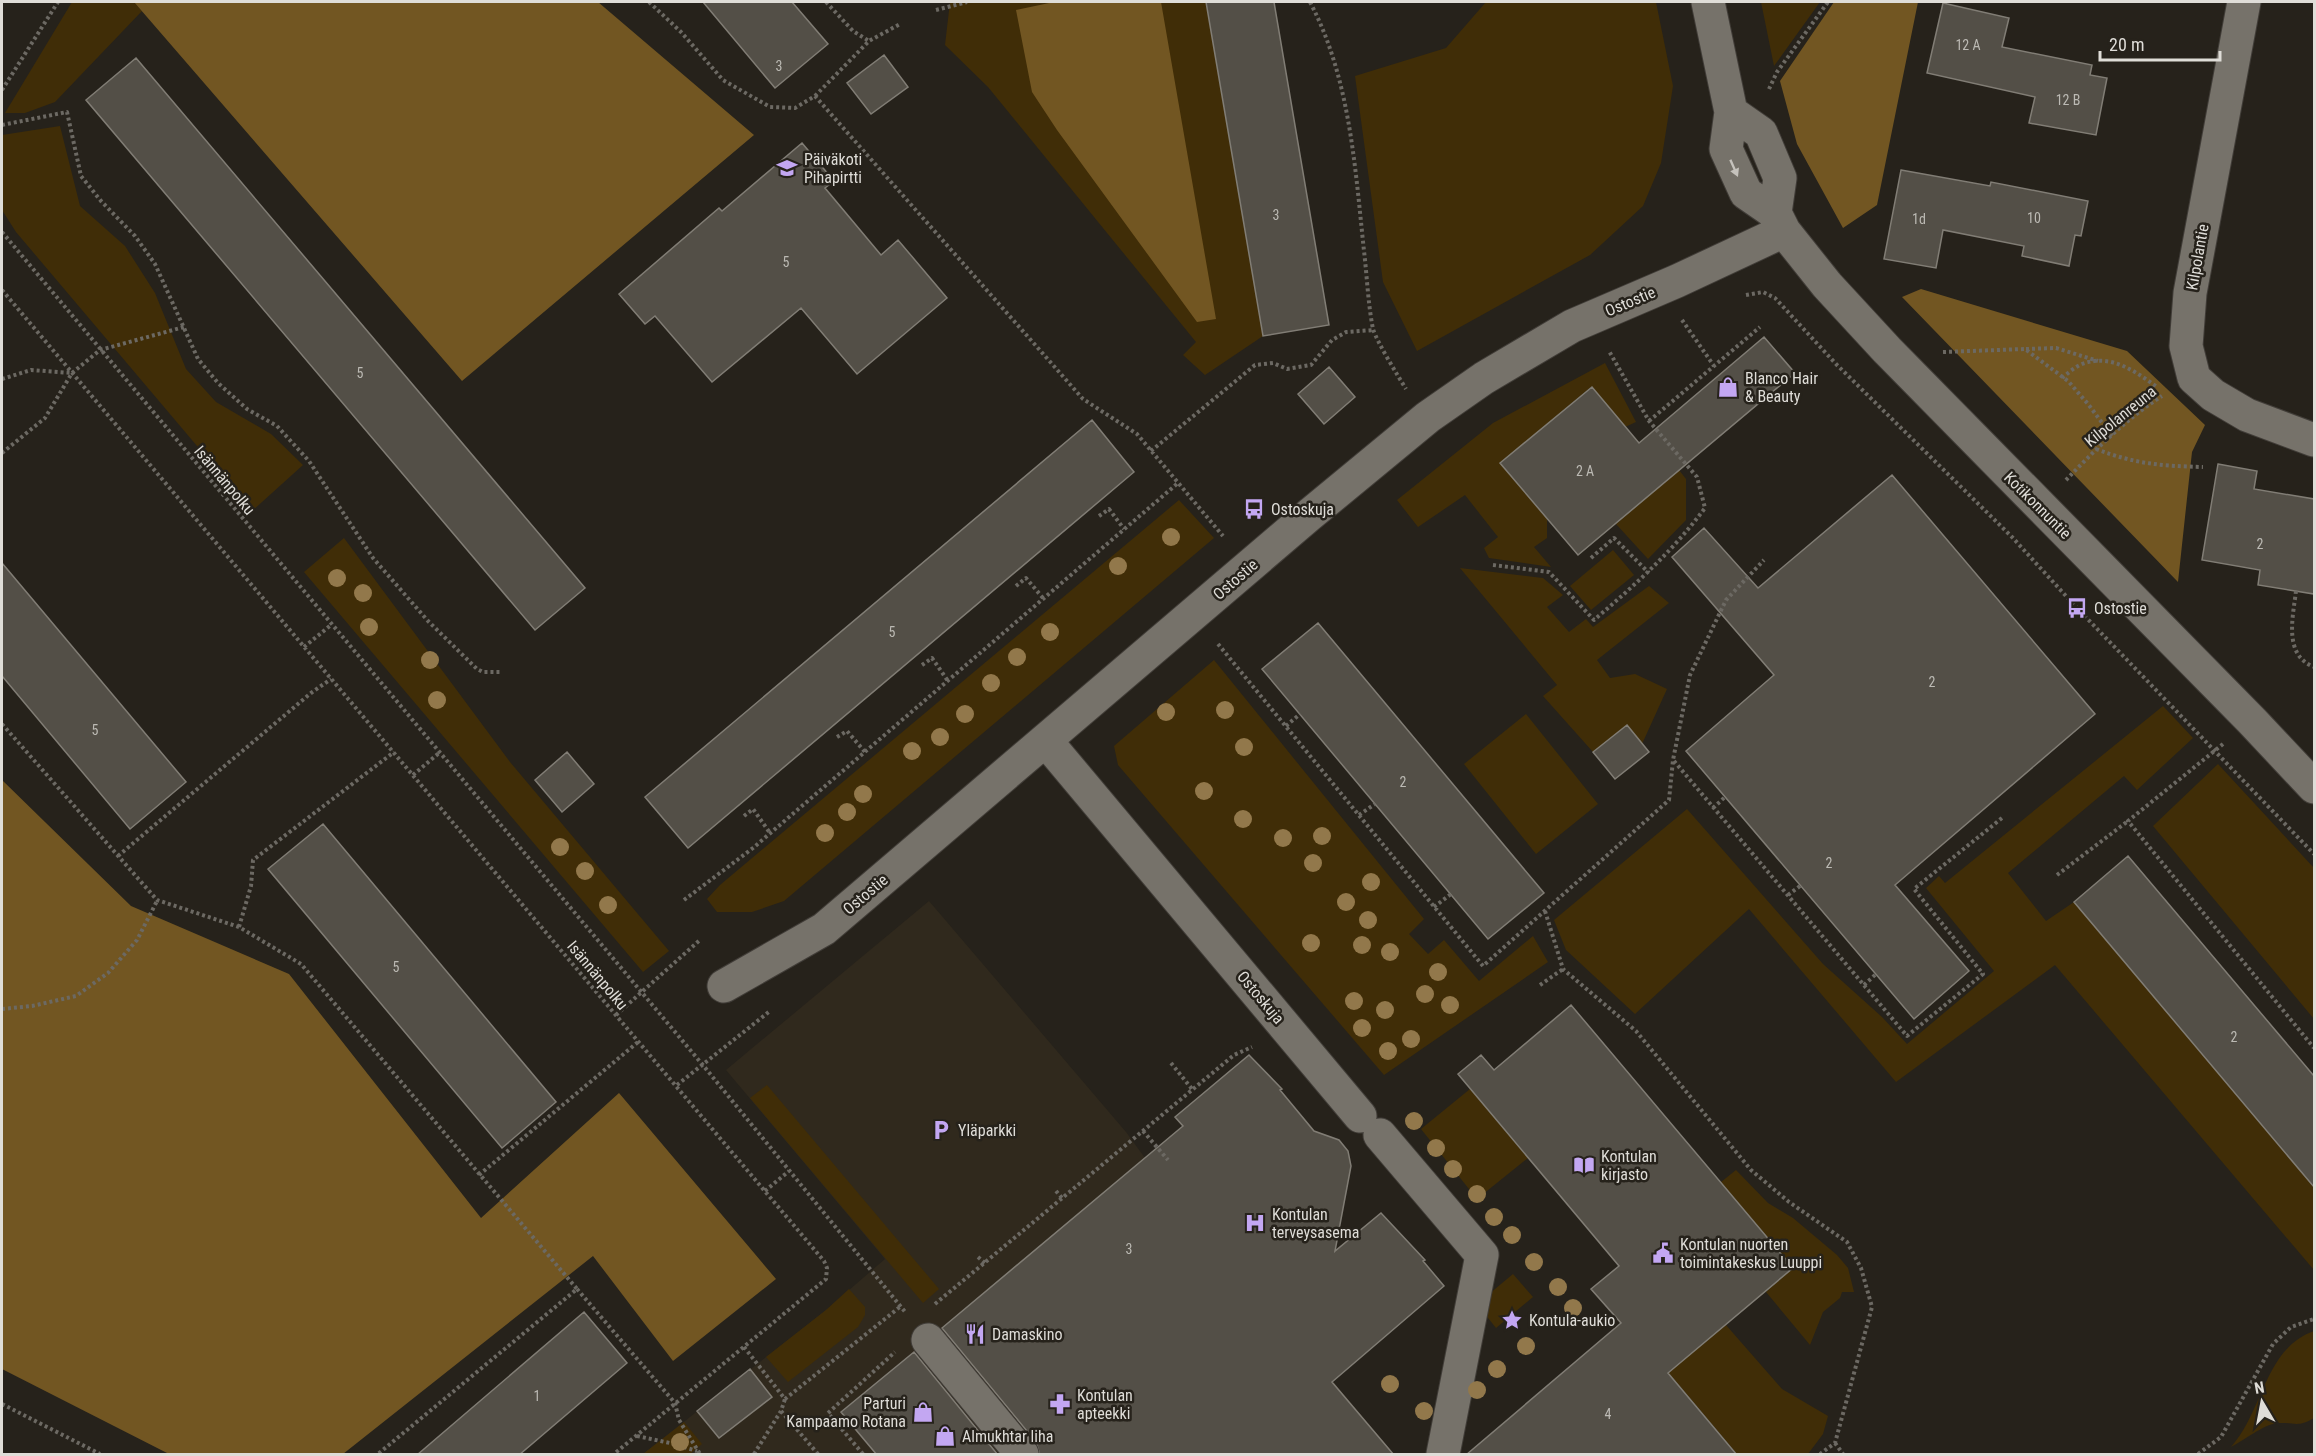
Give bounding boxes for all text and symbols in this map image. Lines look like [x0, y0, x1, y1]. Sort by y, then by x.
scale bar [2100, 24, 2220, 62]
text: 20 m [2109, 34, 2144, 55]
house number: 12 A [1955, 37, 1981, 53]
house number: 3 [776, 58, 782, 74]
house number: 12 B [2056, 92, 2080, 108]
place label: Päiväkoti Pihapirtti [804, 150, 862, 187]
school or university icon: Päiväkoti Pihapirtti [775, 156, 799, 180]
one-way arrow [1730, 160, 1739, 177]
house number: 3 [1273, 207, 1279, 223]
house number: 10 [2027, 210, 2041, 226]
house number: 1d [1912, 211, 1926, 227]
street label: Kilpolantie [2182, 222, 2213, 292]
house number: 5 [783, 254, 790, 270]
street label: Ostostie [1602, 282, 1658, 321]
house number: 5 [357, 365, 364, 381]
place label: Blanco Hair & Beauty [1745, 369, 1818, 406]
shop icon: Blanco Hair & Beauty [1716, 375, 1740, 399]
street label: Kilpolanreuna [2081, 382, 2160, 451]
street label: Isännänpolku [190, 442, 259, 519]
house number: 2 A [1576, 463, 1594, 479]
street label: Kotikonnuntie [2000, 468, 2075, 543]
bus stop icon: Ostoskuja [1242, 497, 1266, 521]
place label: Ostoskuja [1271, 500, 1334, 519]
house number: 2 [2257, 536, 2264, 552]
street label: Ostostie [1209, 555, 1261, 604]
bus stop icon: Ostostie [2065, 596, 2089, 620]
place label: Ostostie [2094, 599, 2147, 618]
house number: 5 [889, 624, 896, 640]
house number: 2 [1929, 674, 1936, 690]
house number: 5 [92, 722, 99, 738]
house number: 2 [1400, 774, 1407, 790]
house number: 2 [1826, 855, 1833, 871]
street label: Ostostie [839, 870, 892, 919]
street label: Isännänpolku [563, 937, 632, 1014]
house number: 5 [393, 959, 400, 975]
street label: Ostoskuja [1233, 967, 1288, 1028]
house number: 2 [2231, 1029, 2238, 1045]
parking icon: Yläparkki [929, 1118, 953, 1142]
place label: Yläparkki [958, 1121, 1016, 1140]
place label: Kontulan kirjasto [1601, 1147, 1657, 1184]
library icon: Kontulan kirjasto [1572, 1153, 1596, 1177]
place label: Kontulan terveysasema [1272, 1205, 1360, 1242]
hospital icon: Kontulan terveysasema [1243, 1211, 1267, 1235]
place label: Kontulan nuorten toimintakeskus Luuppi [1680, 1235, 1822, 1272]
house number: 3 [1126, 1241, 1132, 1257]
public building icon: Kontulan nuorten toimintakeskus Luuppi [1651, 1241, 1675, 1265]
place icon: Kontula-aukio [1500, 1308, 1524, 1332]
place label: Kontula-aukio [1529, 1311, 1615, 1330]
restaurant icon: Damaskino [963, 1322, 987, 1346]
place label: Damaskino [992, 1325, 1062, 1344]
north arrow [2232, 1372, 2292, 1432]
text: N [2253, 1378, 2266, 1398]
place label: Kontulan apteekki [1077, 1386, 1133, 1423]
house number: 1 [534, 1388, 540, 1404]
pharmacy icon: Kontulan apteekki [1048, 1392, 1072, 1416]
place label: Parturi Kampaamo Rotana [786, 1394, 906, 1431]
shop icon: Parturi Kampaamo Rotana [911, 1400, 935, 1424]
house number: 4 [1605, 1406, 1612, 1422]
shop icon: Almukhtar liha [933, 1424, 957, 1448]
place label: Almukhtar liha [962, 1427, 1053, 1446]

